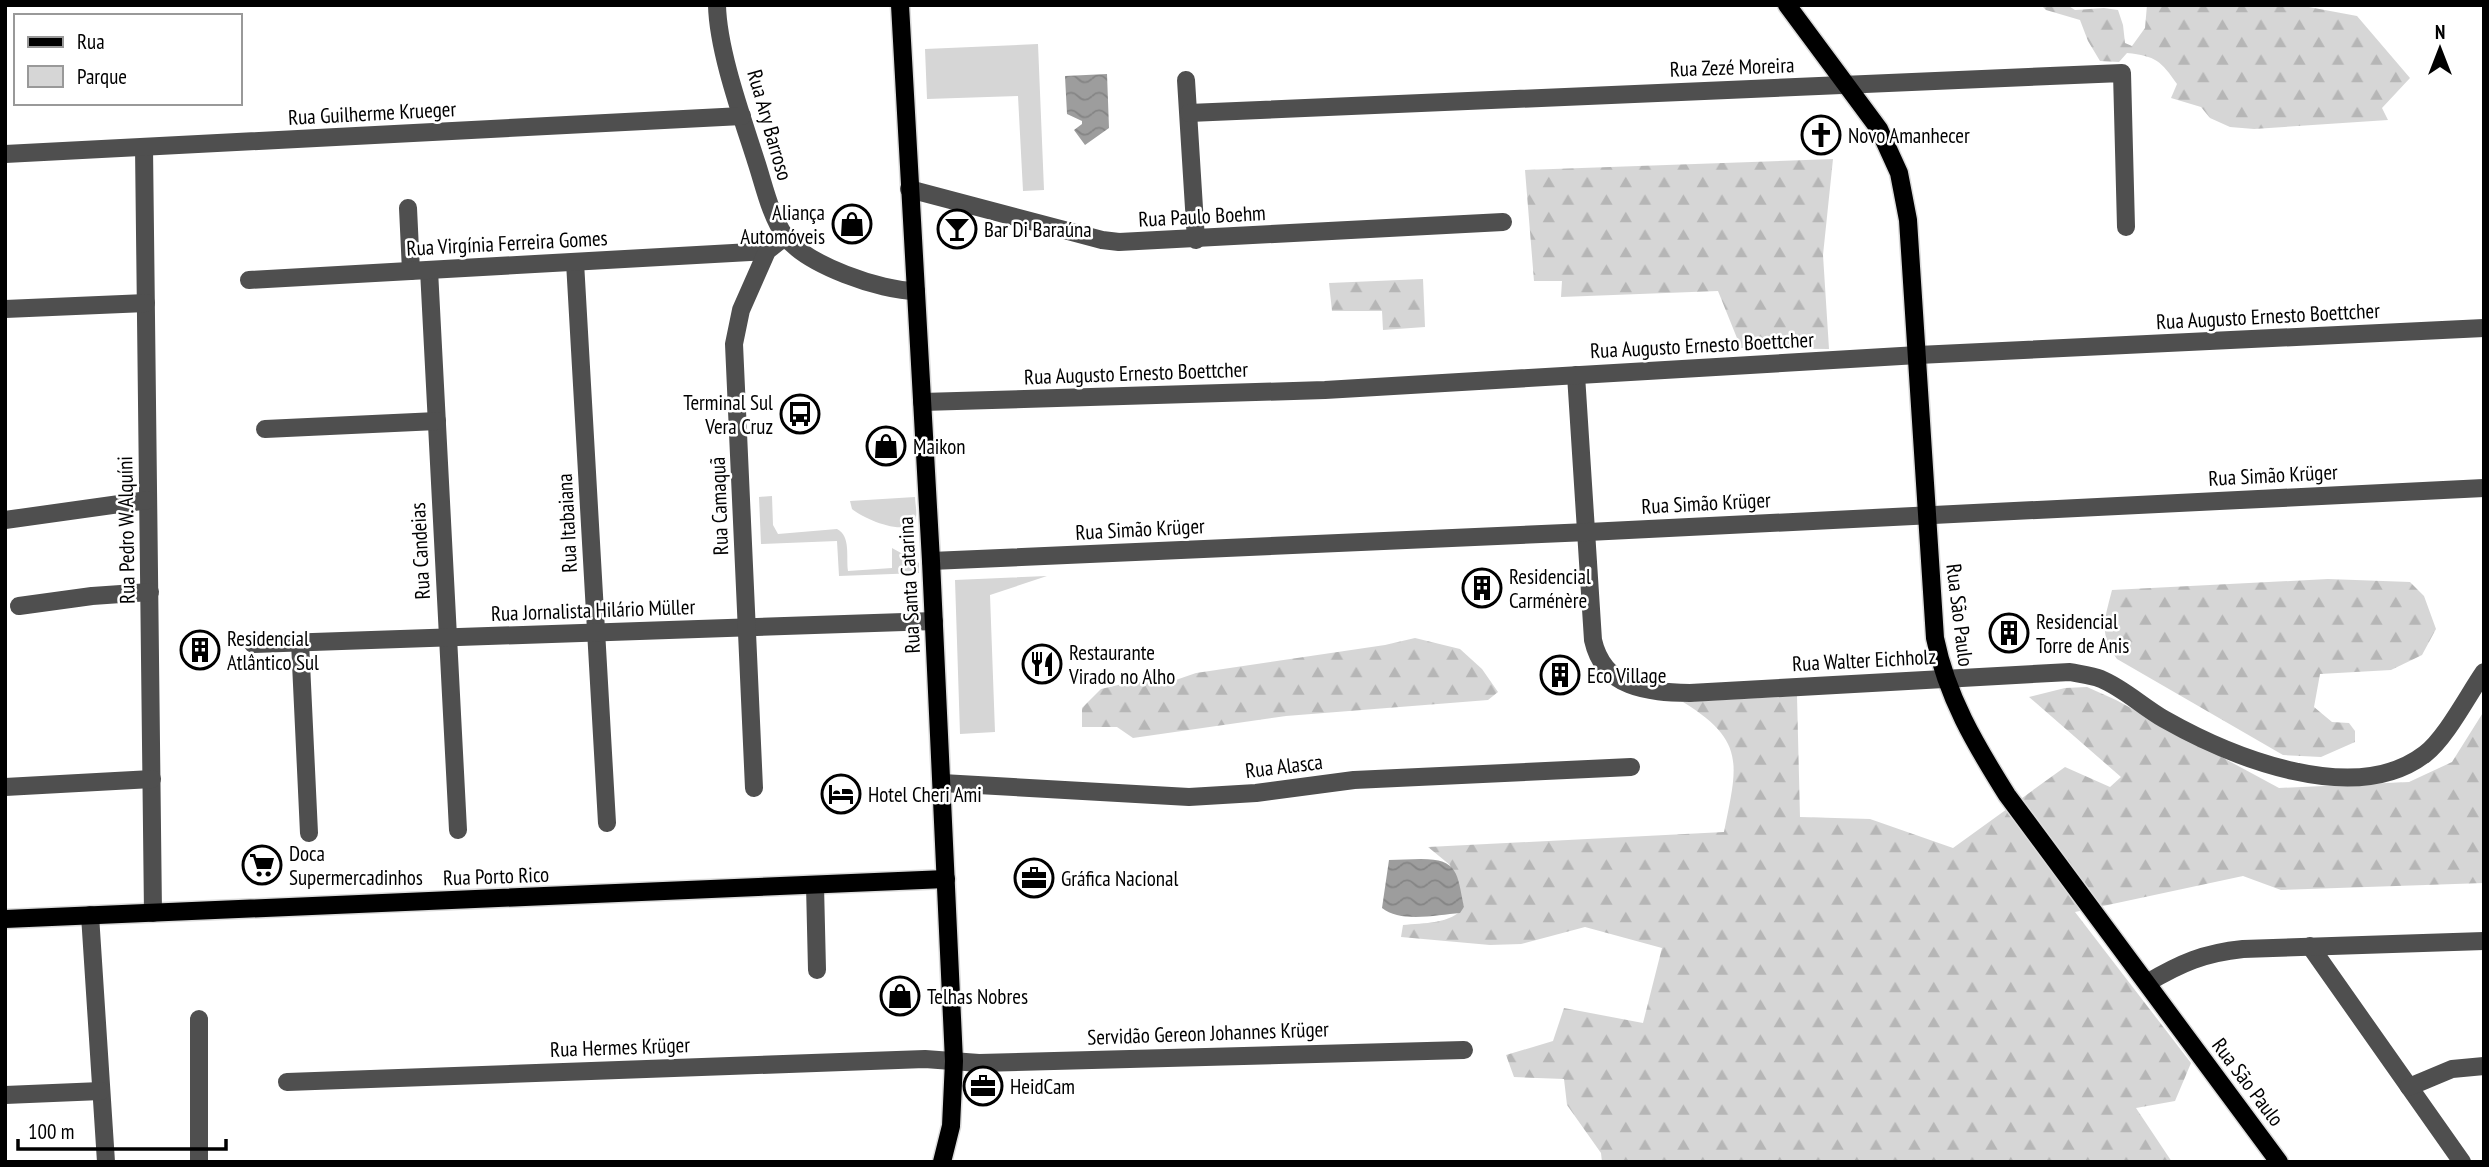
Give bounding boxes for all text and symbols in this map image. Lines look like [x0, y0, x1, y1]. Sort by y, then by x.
legend [14, 14, 242, 105]
north arrow [2405, 14, 2475, 84]
text: N [2435, 20, 2445, 44]
text: Rua [77, 28, 105, 55]
street label: Rua Zezé Moreira [1669, 51, 1795, 83]
text: Parque [77, 63, 127, 90]
street label: Rua Ary Barroso [741, 67, 799, 183]
street label: Rua Guilherme Krueger [287, 95, 457, 131]
church icon: Novo Amanhecer [1800, 114, 1842, 156]
place label: Novo Amanhecer [1848, 122, 1970, 149]
place label: Aliança Automóveis [740, 199, 825, 250]
street label: Rua Paulo Boehm [1138, 199, 1266, 233]
shop icon: Aliança Automóveis [831, 203, 873, 245]
bar icon: Bar Di Baraúna [936, 208, 978, 250]
place label: Bar Di Baraúna [984, 216, 1092, 243]
street label: Rua Virgínia Ferreira Gomes [406, 224, 608, 262]
street label: Rua Augusto Ernesto Boettcher [2155, 297, 2381, 335]
street label: Rua Augusto Ernesto Boettcher [1589, 326, 1815, 364]
street label: Rua Augusto Ernesto Boettcher [1024, 356, 1249, 390]
place label: Terminal Sul Vera Cruz [683, 389, 773, 440]
bus stop icon: Terminal Sul Vera Cruz [779, 393, 821, 435]
shop icon: Maikon [865, 425, 907, 467]
place label: Maikon [913, 433, 966, 460]
street label: Rua Pedro W. Alquíni [111, 456, 141, 604]
street label: Rua Camaquã [704, 456, 734, 556]
street label: Rua Simão Krüger [2208, 458, 2339, 492]
street label: Rua Itabaiana [551, 473, 583, 573]
street label: Rua Simão Krüger [1641, 486, 1772, 520]
street label: Rua Candeias [404, 502, 436, 600]
street label: Rua Simão Krüger [1075, 512, 1206, 546]
street label: Rua Santa Catarina [892, 516, 926, 654]
street label: Rua São Paulo [1940, 562, 1980, 668]
place label: Residencial Carménère [1509, 563, 1591, 614]
building icon: Residencial Carménère [1461, 567, 1503, 609]
street label: Rua Jornalista Hilário Müller [490, 593, 696, 627]
place label: Residencial Torre de Anis [2036, 608, 2129, 659]
building icon: Residencial Torre de Anis [1988, 612, 2030, 654]
place label: Residencial Atlântico Sul [227, 625, 319, 676]
building icon: Residencial Atlântico Sul [179, 629, 221, 671]
place label: Restaurante Virado no Alho [1068, 639, 1175, 690]
restaurant icon: Restaurante Virado no Alho [1021, 643, 1063, 685]
street label: Rua Walter Eichholz [1791, 643, 1937, 677]
building icon: Eco Village [1539, 654, 1581, 696]
place label: Eco Village [1587, 662, 1666, 689]
street label: Rua Alasca [1244, 748, 1324, 784]
hotel icon: Hotel Cheri Ami [820, 773, 862, 815]
place label: Hotel Cheri Ami [868, 781, 982, 808]
place label: Doca Supermercadinhos [289, 840, 423, 891]
supermarket icon: Doca Supermercadinhos [241, 844, 283, 886]
office icon: Gráfica Nacional [1013, 857, 1055, 899]
street label: Rua Porto Rico [442, 861, 550, 891]
place label: Gráfica Nacional [1061, 865, 1178, 892]
shop icon: Telhas Nobres [879, 975, 921, 1017]
place label: Telhas Nobres [927, 983, 1028, 1010]
street label: Servidão Gereon Johannes Krüger [1087, 1015, 1330, 1051]
street label: Rua Hermes Krüger [550, 1031, 691, 1063]
street label: Rua São Paulo [2206, 1033, 2290, 1131]
office icon: HeidCam [962, 1065, 1004, 1107]
place label: HeidCam [1010, 1073, 1075, 1100]
scale bar [18, 1108, 226, 1152]
text: 100 m [28, 1118, 74, 1145]

